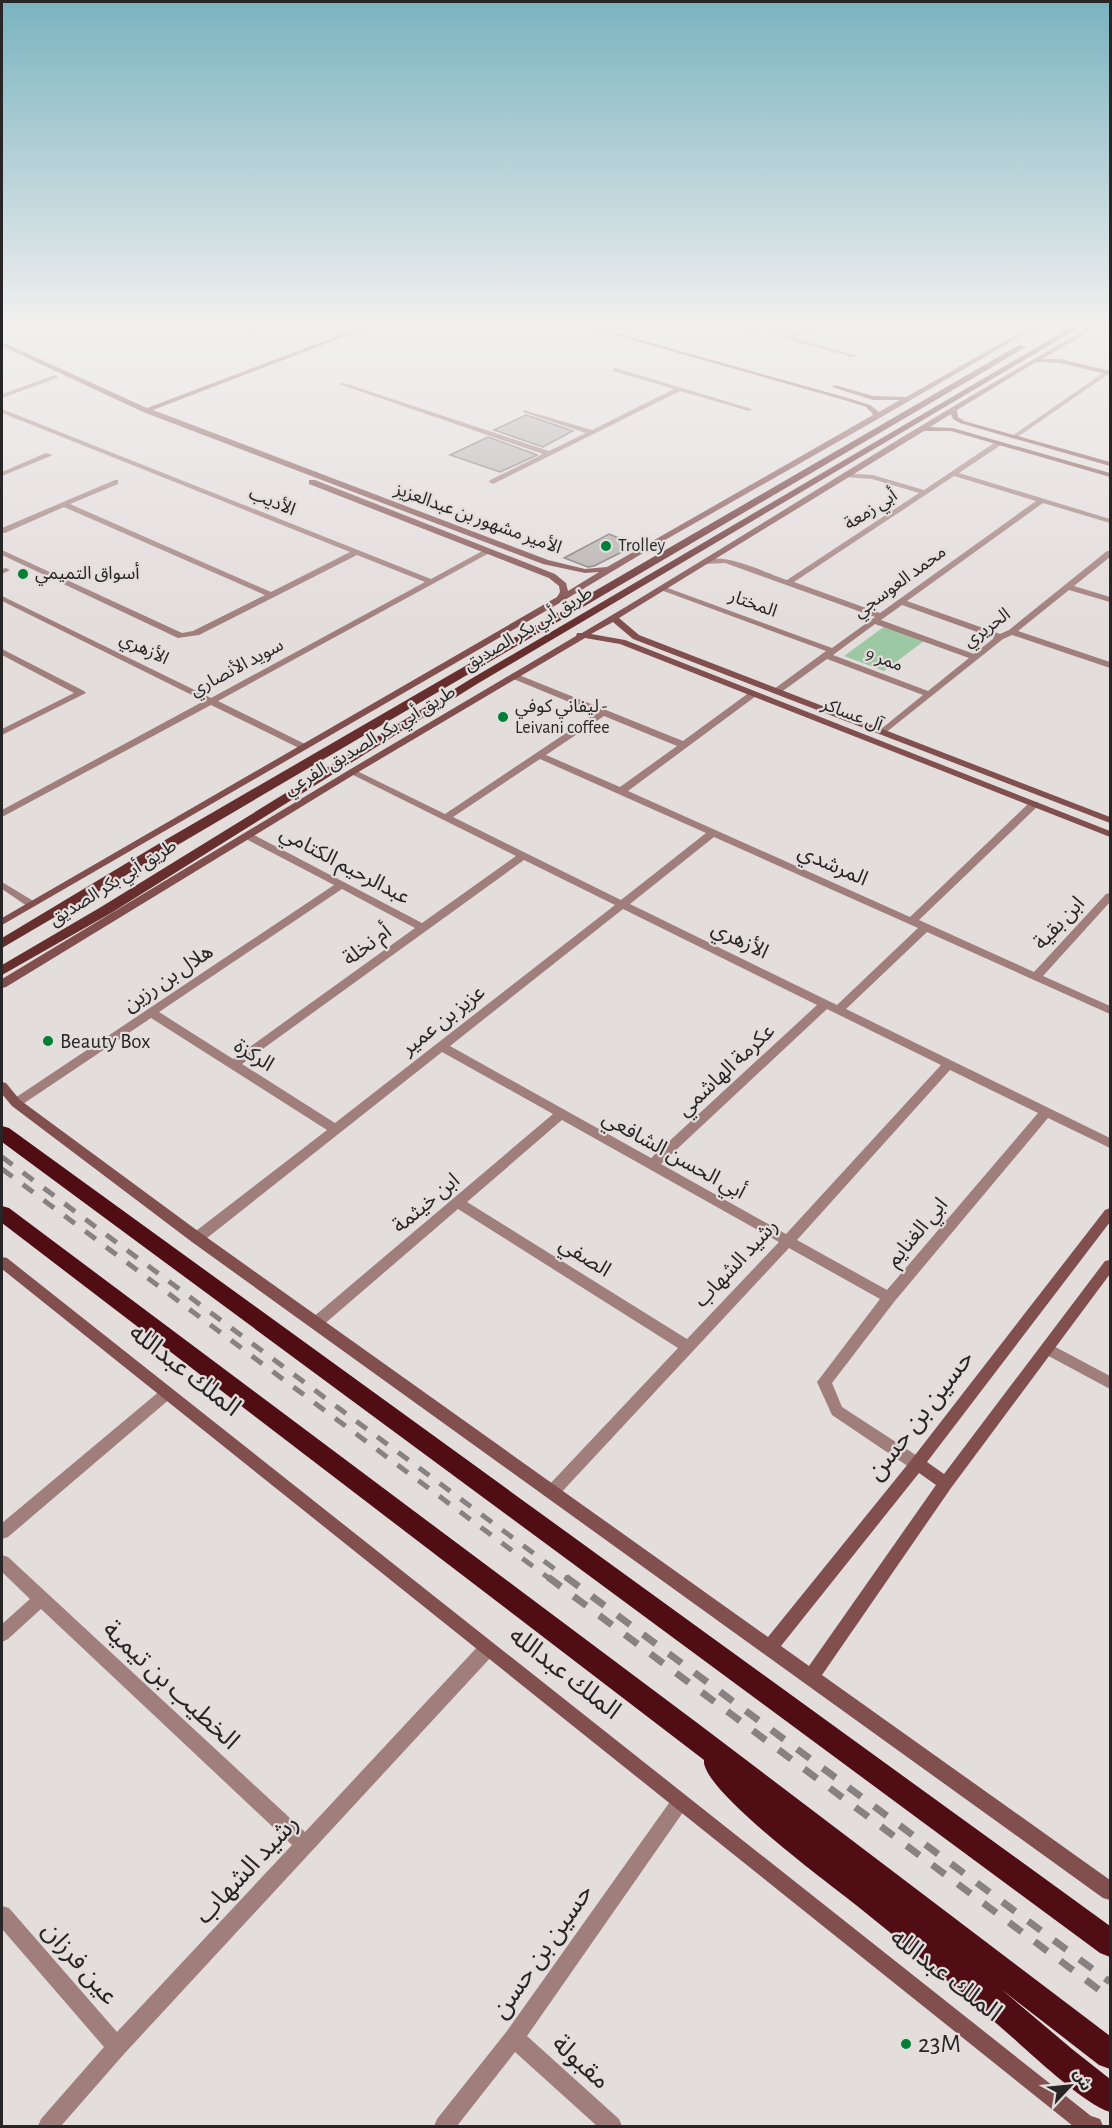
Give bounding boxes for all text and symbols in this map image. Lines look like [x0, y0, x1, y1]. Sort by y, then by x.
street label: الأمير مشهور بن عبدالعزيز [391, 479, 564, 559]
street label: الأديب [246, 483, 298, 519]
street label: أبي زمعة [840, 484, 902, 536]
place label: Trolley [618, 537, 665, 555]
marker: Trolley [599, 539, 613, 553]
street label: محمد العوسجي [850, 543, 951, 624]
place label: أسواق التميمي [35, 562, 139, 586]
marker: أسواق التميمي [16, 567, 30, 581]
street label: طريق أبي بكر الصديق [459, 581, 597, 677]
street label: المختار [725, 587, 779, 622]
street label: الحريري [960, 605, 1016, 653]
street label: الأزهري [115, 628, 172, 671]
street label: سويد الأنصاري [187, 635, 288, 703]
street label: ممر 9 [863, 645, 905, 676]
street label: طريق أبي بكر الصديق الفرعي [279, 680, 460, 802]
street label: آل عساكر [818, 694, 886, 736]
place label: ليفاني كوفي - Leivani coffee [515, 698, 610, 737]
marker: ليفاني كوفي - Leivani coffee [496, 710, 510, 724]
street label: عبدالرحيم الكتامي [274, 822, 413, 912]
street label: طريق أبي بكر الصديق [44, 834, 182, 932]
street label: المرشدي [793, 840, 871, 894]
street label: ابن بقية [1030, 893, 1089, 954]
street label: الأزهري [706, 917, 772, 967]
street label: أم نخلة [337, 918, 398, 973]
street label: هلال بن رزين [119, 940, 217, 1016]
street label: عزيز بن عمير [397, 981, 489, 1060]
street label: عكرمة الهاشمي [673, 1020, 782, 1124]
place label: Beauty Box [60, 1031, 150, 1052]
marker: Beauty Box [41, 1034, 55, 1048]
street label: الركزة [230, 1035, 278, 1076]
street label: أبي الحسن الشافعي [596, 1105, 750, 1207]
street label: ابن خيثمة [389, 1169, 464, 1237]
street label: ابي الغنايم [882, 1194, 955, 1273]
street label: رشيد الشهاب [690, 1215, 783, 1312]
street label: الصفي [553, 1233, 614, 1285]
street label: الملك عبدالله [124, 1319, 246, 1421]
street label: حسين بن حسن [861, 1345, 979, 1485]
street label: الخطيب بن تيمية [97, 1616, 244, 1755]
street label: الملك عبدالله [504, 1622, 626, 1724]
street label: رشيد الشهاب [190, 1809, 304, 1929]
street label: حسين بن حسن [486, 1879, 599, 2023]
street label: عين فرزان [36, 1916, 123, 2010]
street label: الملك عبدالله [885, 1924, 1007, 2026]
street label: مقبولة [547, 2030, 615, 2095]
place label: 23M [918, 2031, 961, 2057]
marker: 23M [899, 2037, 913, 2051]
north arrow [1040, 2056, 1100, 2116]
text: ش [1070, 2067, 1095, 2094]

